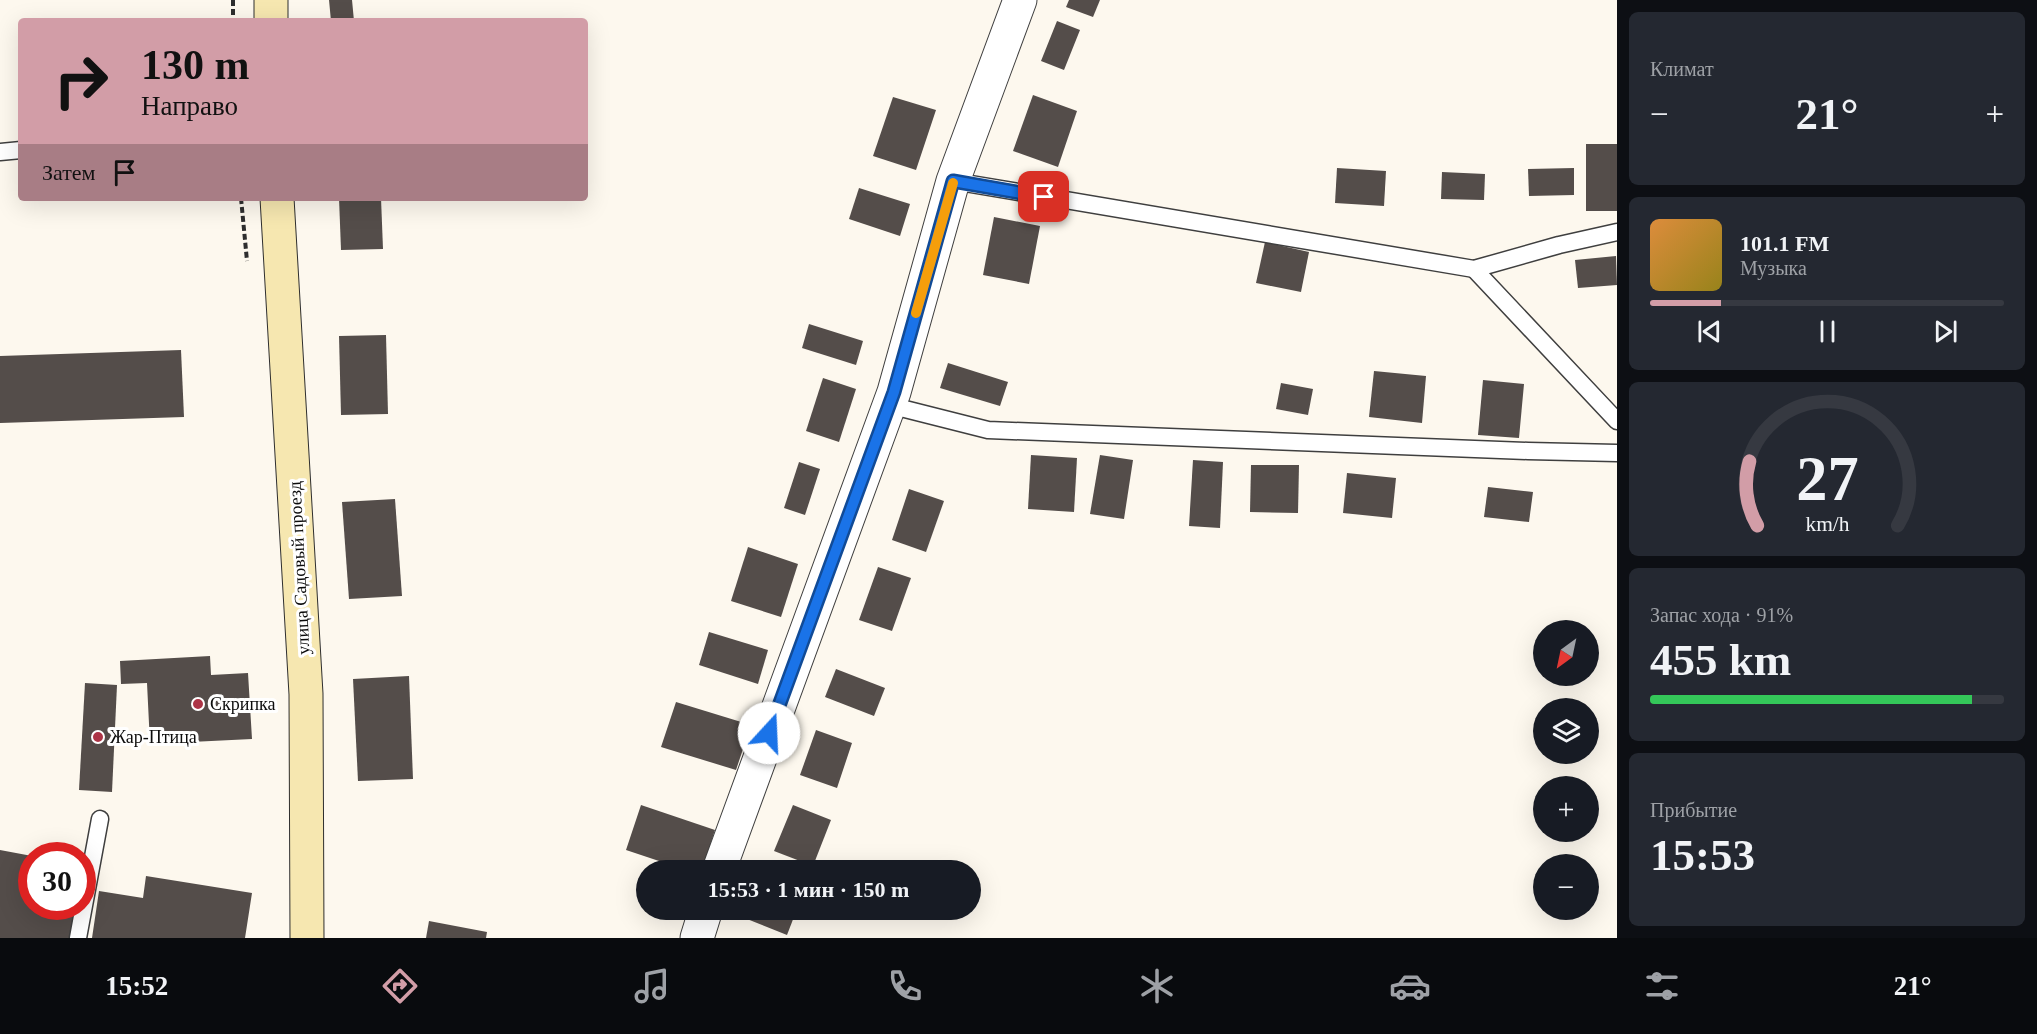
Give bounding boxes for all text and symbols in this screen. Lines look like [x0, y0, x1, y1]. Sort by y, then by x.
icon: right [42, 42, 120, 120]
text: 130 m [141, 42, 250, 88]
text: Климат [1650, 58, 1714, 80]
text: 21° [1796, 89, 1859, 139]
text: Направо [141, 91, 238, 121]
text: − [1650, 96, 1669, 132]
text: + [1985, 96, 2004, 132]
icon: arrive [108, 156, 141, 189]
text: Затем [42, 160, 96, 185]
pin [1018, 171, 1069, 222]
icon: arrive [1027, 180, 1060, 213]
text: 101.1 FM [1740, 231, 1829, 256]
text: Музыка [1740, 257, 1807, 279]
icon: previous [1693, 315, 1726, 348]
icon: pause [1811, 315, 1844, 348]
icon: next [1929, 315, 1962, 348]
text: 27 [1796, 444, 1858, 513]
street label: улица Садовый проезд [284, 481, 314, 655]
text: km/h [1805, 512, 1849, 536]
text: Запас хода · 91% [1650, 604, 1793, 626]
north arrow [1533, 620, 1599, 686]
map controls [1533, 620, 1599, 920]
text: 455 km [1650, 635, 1791, 685]
place label: Скрипка [210, 694, 275, 714]
marker: Скрипка [191, 697, 205, 711]
button: layers [1533, 698, 1599, 764]
position arrow [737, 701, 801, 765]
place label: Жар-Птица [110, 727, 197, 747]
marker: Жар-Птица [91, 730, 105, 744]
button: + [1533, 776, 1599, 842]
text: Прибытие [1650, 799, 1737, 821]
text: 15:53 [1650, 830, 1755, 880]
speed limit sign: 30 [18, 842, 96, 920]
button: − [1533, 854, 1599, 920]
text: 15:53 · 1 мин · 150 m [708, 877, 909, 902]
icon: directions [379, 965, 421, 1007]
icon: music [631, 965, 673, 1007]
icon: phone [884, 965, 926, 1007]
icon: climate [1136, 965, 1178, 1007]
icon: car [1389, 965, 1431, 1007]
icon: filters [1641, 965, 1683, 1007]
text: 15:52 [105, 971, 168, 1001]
text: 21° [1894, 971, 1932, 1001]

